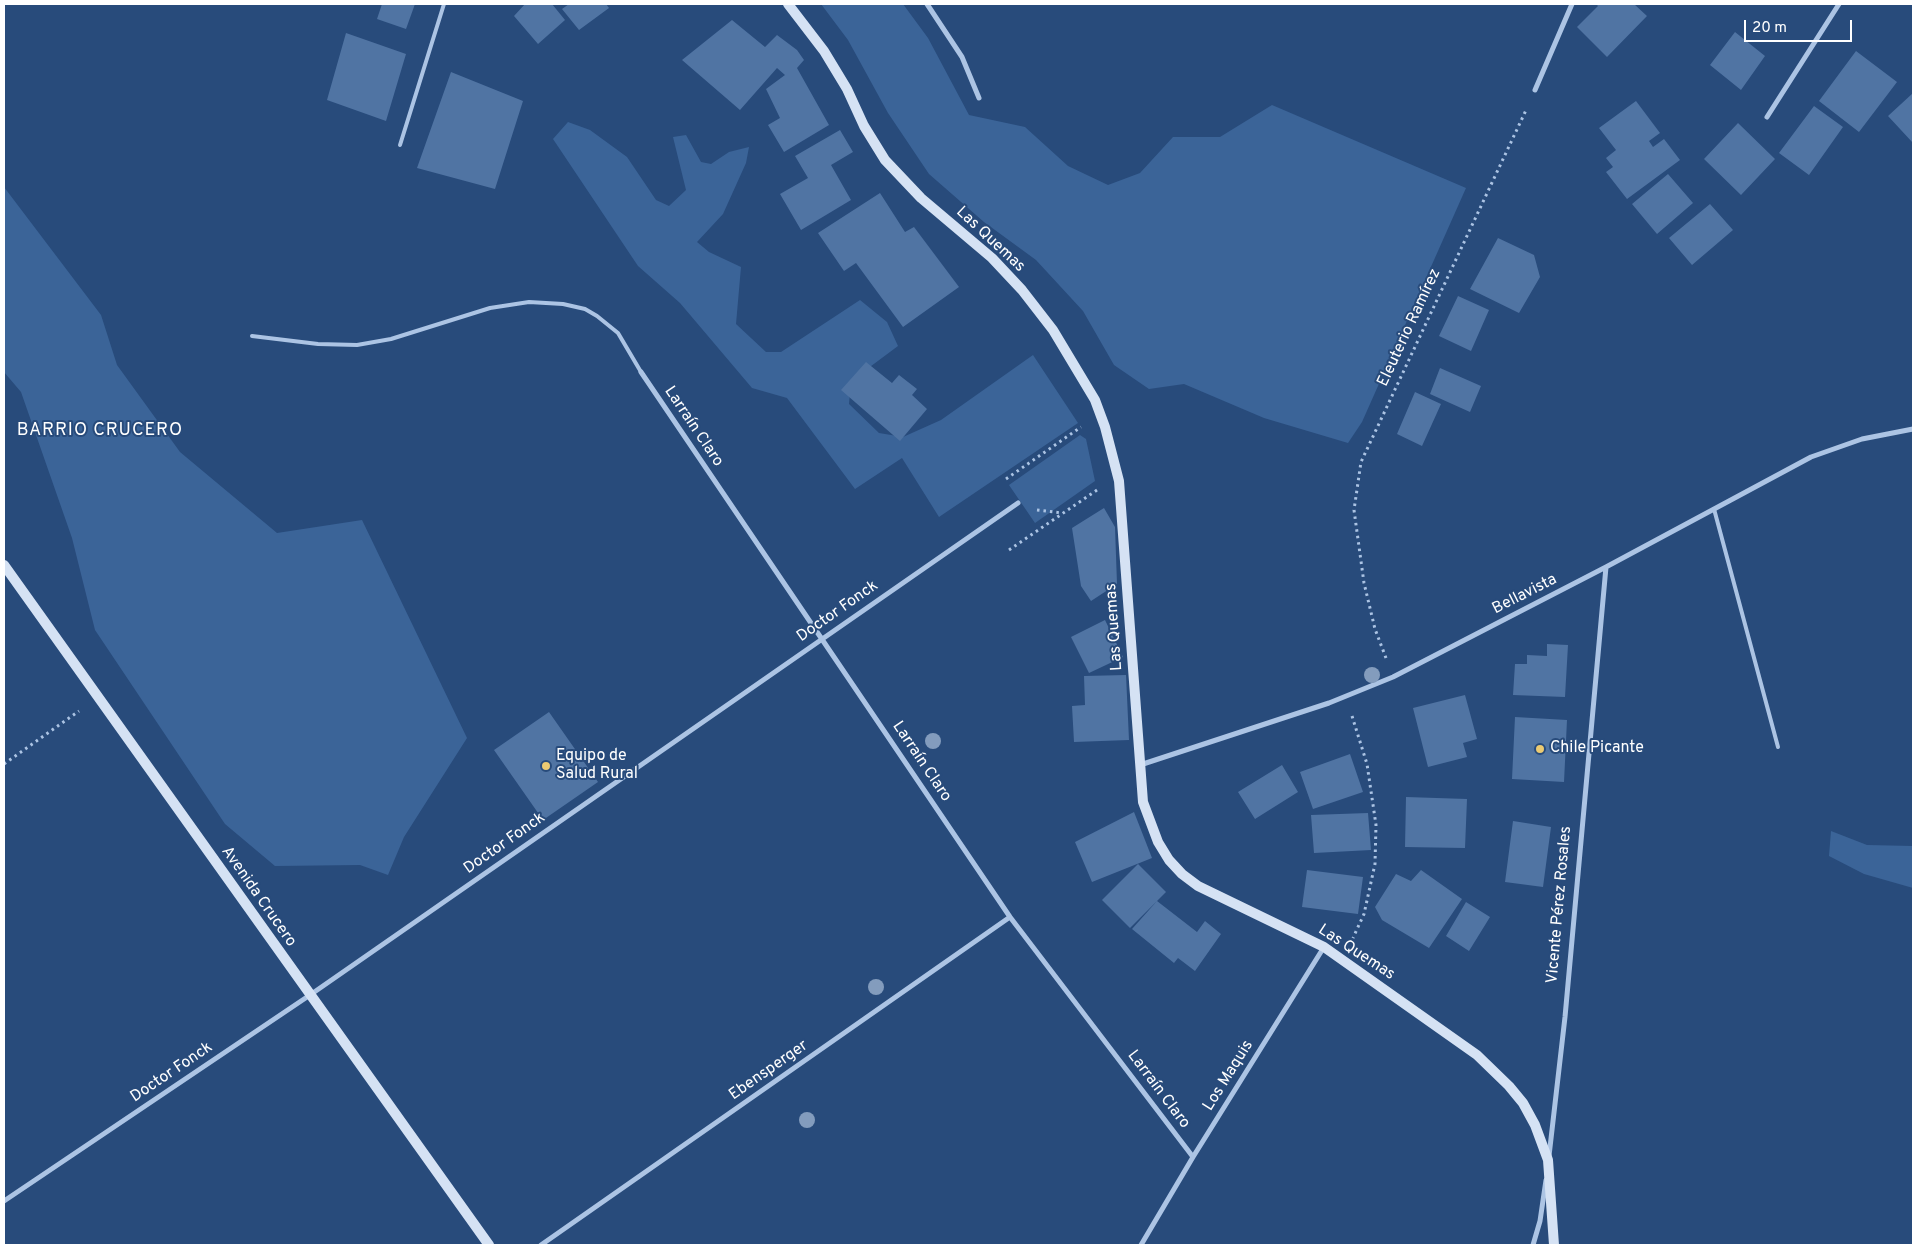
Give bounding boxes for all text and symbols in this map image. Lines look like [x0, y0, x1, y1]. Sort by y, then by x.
scale bar [1747, 10, 1854, 42]
text: 20 m [1752, 19, 1787, 38]
street label: Las Quemas [951, 203, 1029, 277]
street label: Eleuterio Ramírez [1374, 266, 1446, 390]
street label: Larraín Claro [659, 383, 727, 471]
district label: BARRIO CRUCERO [15, 420, 185, 442]
street label: Bellavista [1489, 571, 1561, 619]
street label: Doctor Fonck [794, 577, 882, 647]
street label: Las Quemas [1102, 583, 1128, 671]
street label: Larraín Claro [887, 718, 955, 806]
place label: Chile Picante [1550, 739, 1644, 759]
marker: Chile Picante [1534, 743, 1546, 755]
place label: Equipo de Salud Rural [556, 747, 638, 785]
marker: Equipo de Salud Rural [540, 760, 552, 772]
street label: Doctor Fonck [461, 809, 549, 879]
street label: Vicente Pérez Rosales [1544, 825, 1576, 985]
street label: Avenida Crucero [216, 843, 300, 951]
street label: Las Quemas [1314, 921, 1398, 985]
street label: Ebensperger [726, 1037, 812, 1105]
street label: Los Maquis [1200, 1037, 1258, 1115]
street label: Doctor Fonck [127, 1039, 217, 1107]
street label: Larraín Claro [1122, 1047, 1194, 1133]

